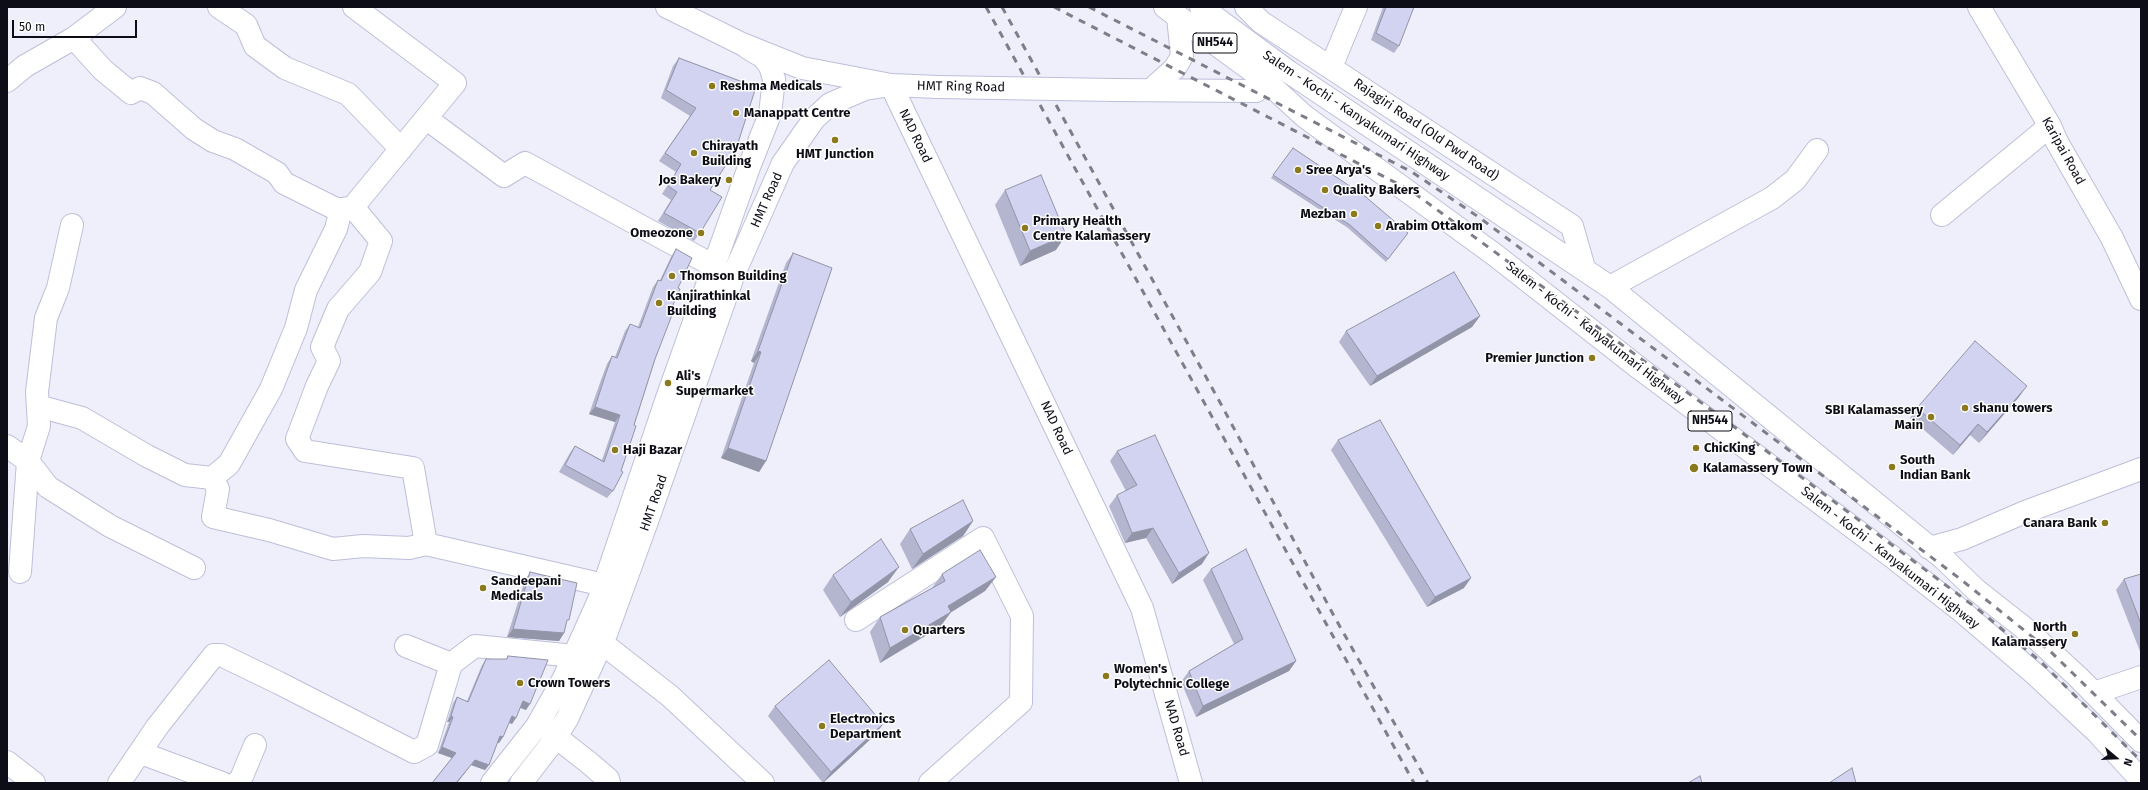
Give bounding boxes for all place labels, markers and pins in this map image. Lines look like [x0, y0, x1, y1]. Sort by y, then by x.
place label: Reshma Medicals [720, 78, 822, 94]
marker: Reshma Medicals [707, 81, 717, 91]
place label: Manappatt Centre [744, 105, 851, 121]
marker: Manappatt Centre [731, 108, 741, 118]
marker: HMT Junction [830, 135, 840, 145]
place label: Chirayath Building [702, 138, 758, 169]
place label: HMT Junction [796, 146, 874, 162]
marker: Chirayath Building [689, 148, 699, 158]
place label: Sree Arya's [1306, 162, 1371, 178]
marker: Sree Arya's [1293, 165, 1303, 175]
place label: Jos Bakery [659, 172, 721, 188]
marker: Jos Bakery [724, 175, 734, 185]
place label: Quality Bakers [1333, 182, 1419, 198]
marker: Quality Bakers [1320, 185, 1330, 195]
place label: Mezban [1301, 206, 1346, 222]
marker: Mezban [1349, 209, 1359, 219]
place label: Primary Health Centre Kalamassery [1033, 213, 1151, 244]
place label: Arabim Ottakom [1386, 218, 1483, 234]
marker: Arabim Ottakom [1373, 221, 1383, 231]
marker: Primary Health Centre Kalamassery [1020, 223, 1030, 233]
place label: Omeozone [630, 225, 693, 241]
marker: Omeozone [696, 228, 706, 238]
place label: Thomson Building [680, 268, 787, 284]
marker: Thomson Building [667, 271, 677, 281]
place label: Kanjirathinkal Building [667, 288, 750, 319]
marker: Kanjirathinkal Building [654, 298, 664, 308]
place label: Premier Junction [1485, 350, 1584, 366]
marker: Premier Junction [1587, 353, 1597, 363]
place label: Ali's Supermarket [676, 368, 754, 399]
marker: Ali's Supermarket [663, 378, 673, 388]
place label: shanu towers [1973, 400, 2053, 416]
place label: SBI Kalamassery Main [1825, 402, 1923, 433]
marker: shanu towers [1960, 403, 1970, 413]
marker: SBI Kalamassery Main [1926, 412, 1936, 422]
place label: ChicKing [1704, 440, 1755, 456]
place label: Haji Bazar [623, 442, 682, 458]
marker: ChicKing [1691, 443, 1701, 453]
marker: Haji Bazar [610, 445, 620, 455]
place label: South Indian Bank [1900, 452, 1970, 483]
place label: Kalamassery Town [1703, 460, 1813, 476]
marker: Kalamassery Town [1688, 462, 1700, 474]
marker: South Indian Bank [1887, 462, 1897, 472]
place label: Canara Bank [2023, 515, 2097, 531]
marker: Canara Bank [2100, 518, 2110, 528]
place label: Sandeepani Medicals [491, 573, 561, 604]
marker: Sandeepani Medicals [478, 583, 488, 593]
place label: North Kalamassery [1991, 619, 2067, 650]
place label: Quarters [913, 622, 965, 638]
marker: Quarters [900, 625, 910, 635]
marker: North Kalamassery [2070, 629, 2080, 639]
place label: Women's Polytechnic College [1114, 661, 1229, 692]
marker: Women's Polytechnic College [1101, 671, 1111, 681]
place label: Crown Towers [528, 675, 610, 691]
marker: Crown Towers [515, 678, 525, 688]
place label: Electronics Department [830, 711, 901, 742]
marker: Electronics Department [817, 721, 827, 731]

